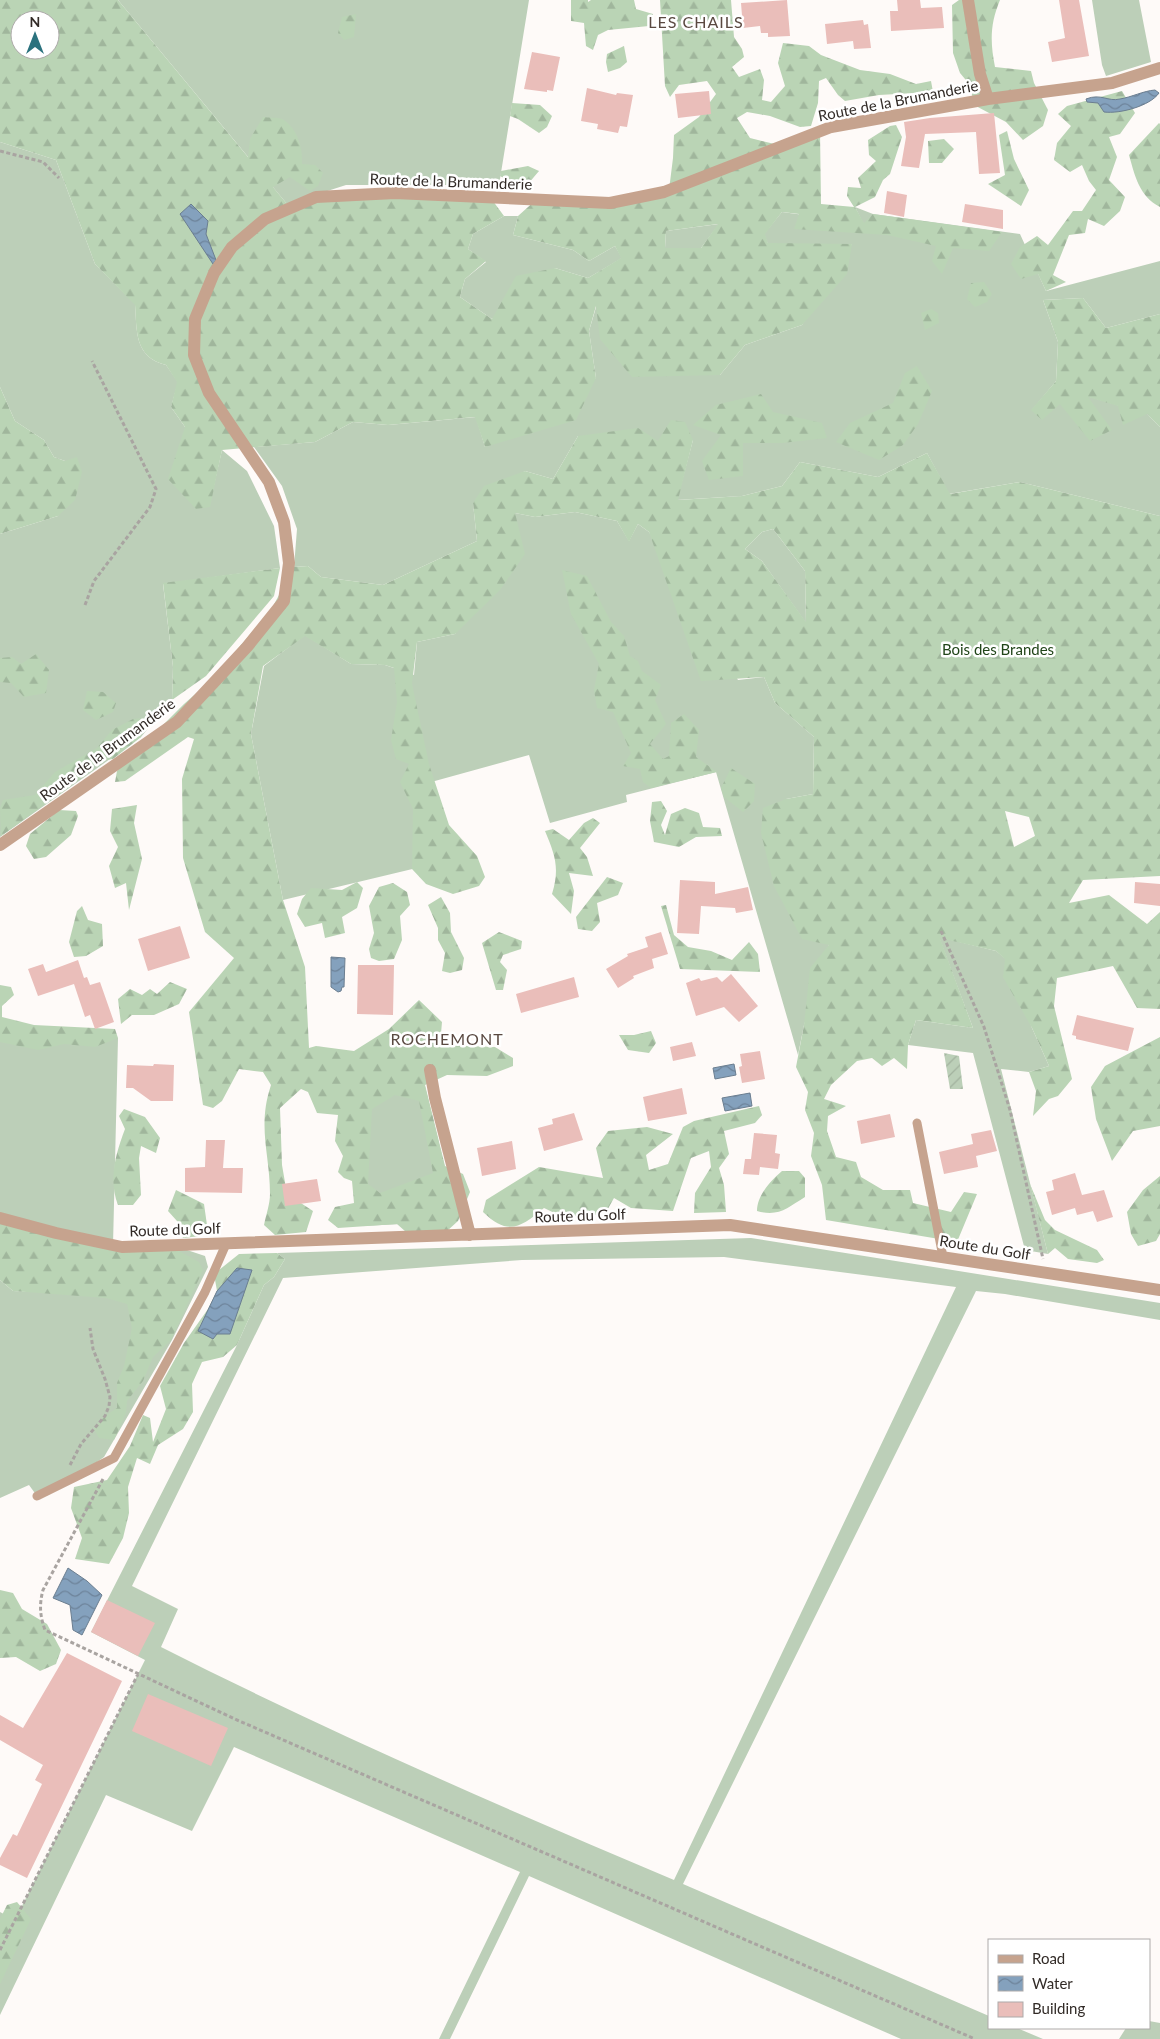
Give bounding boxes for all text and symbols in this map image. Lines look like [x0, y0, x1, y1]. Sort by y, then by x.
north arrow [10, 10, 60, 60]
district label: LES CHAILS [648, 12, 744, 31]
text: N [30, 13, 40, 30]
street label: Route de la Brumanderie [816, 76, 980, 124]
street label: Route de la Brumanderie [369, 169, 533, 193]
park label: Bois des Brandes [942, 640, 1054, 658]
street label: Route de la Brumanderie [36, 694, 178, 804]
district label: ROCHEMONT [390, 1029, 504, 1048]
street label: Route du Golf [534, 1204, 627, 1226]
street label: Route du Golf [129, 1218, 222, 1240]
street label: Route du Golf [938, 1231, 1032, 1263]
legend [988, 1939, 1150, 2029]
text: Road [1032, 1949, 1065, 1967]
text: Water [1032, 1974, 1073, 1992]
text: Building [1032, 1999, 1085, 2017]

